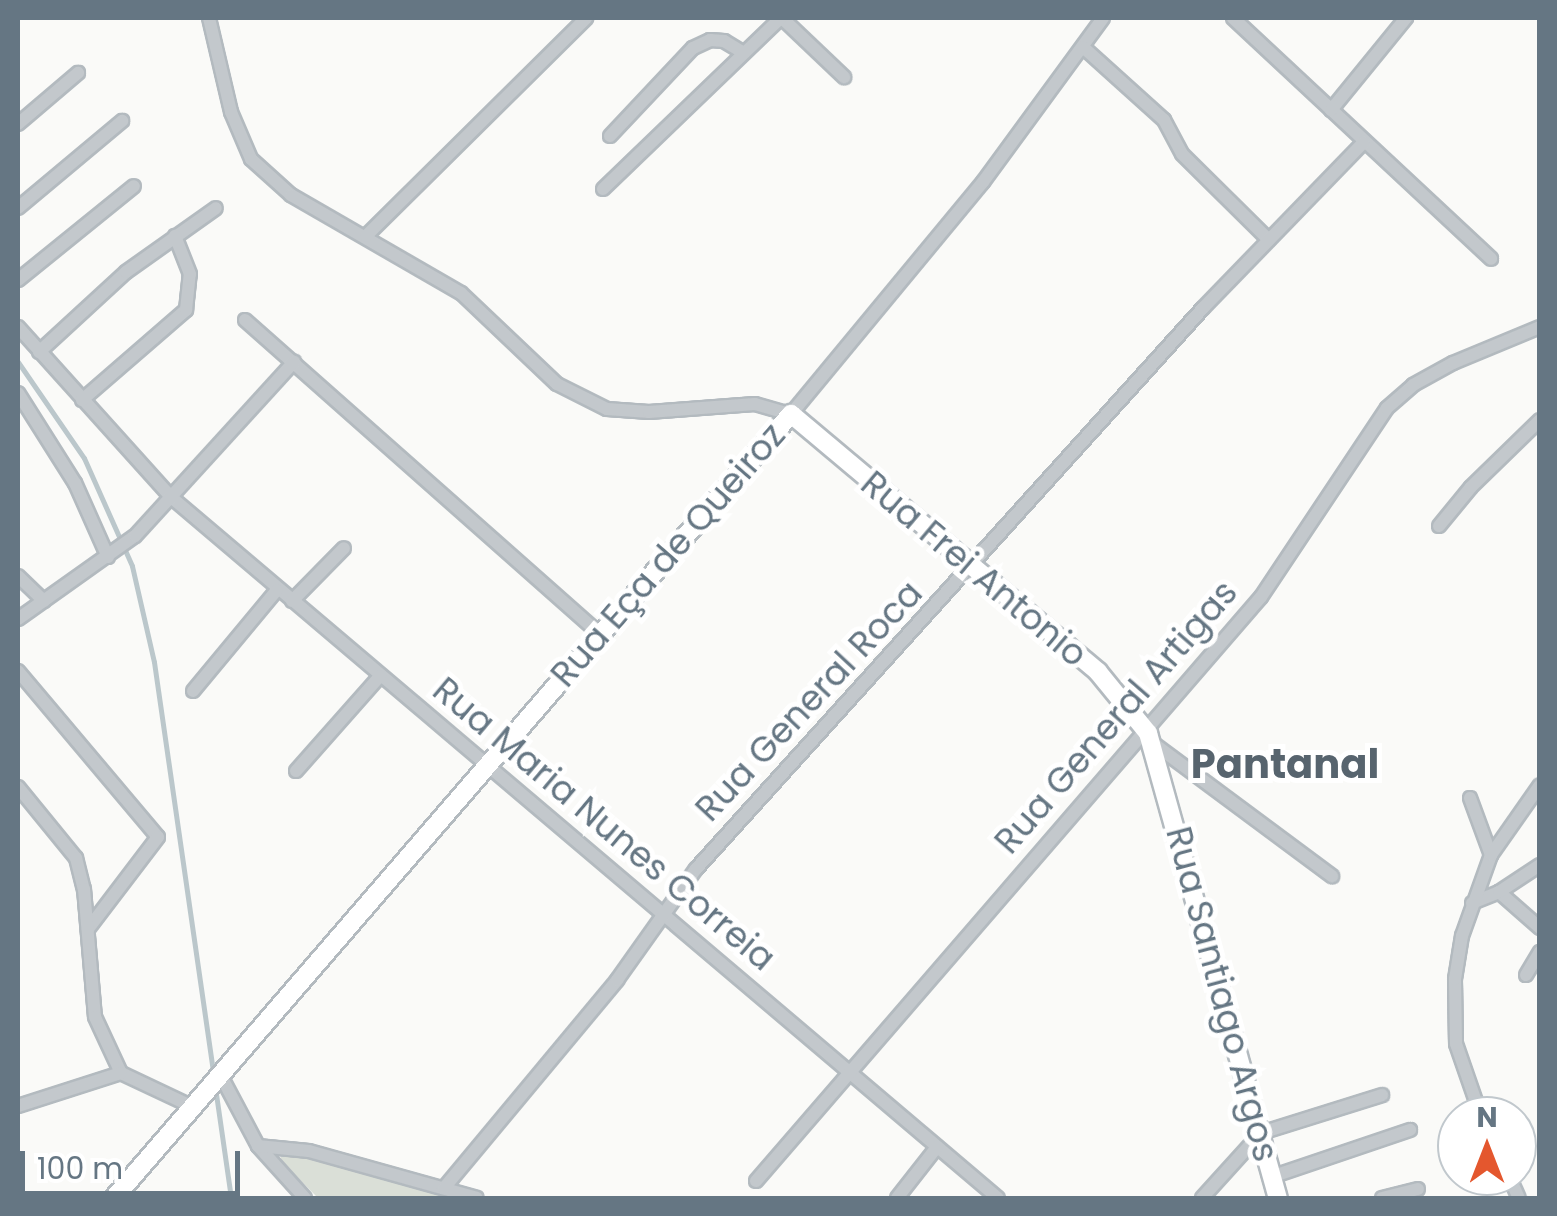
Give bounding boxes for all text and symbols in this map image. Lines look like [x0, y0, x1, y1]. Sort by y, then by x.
street label: Rua Eça de Queiroz [542, 415, 794, 695]
street label: Rua Frei Antonio [853, 462, 1095, 676]
street label: Rua General Roca [687, 572, 931, 830]
street label: Rua General Artigas [986, 572, 1246, 862]
street label: Rua Maria Nunes Correia [425, 669, 783, 979]
district label: Pantanal [1191, 740, 1379, 788]
street label: Rua Santiago Argos [1157, 822, 1287, 1166]
north arrow [1437, 1096, 1537, 1196]
text: N [1476, 1098, 1498, 1137]
scale bar [25, 1131, 245, 1193]
text: 100 m [37, 1147, 123, 1190]

